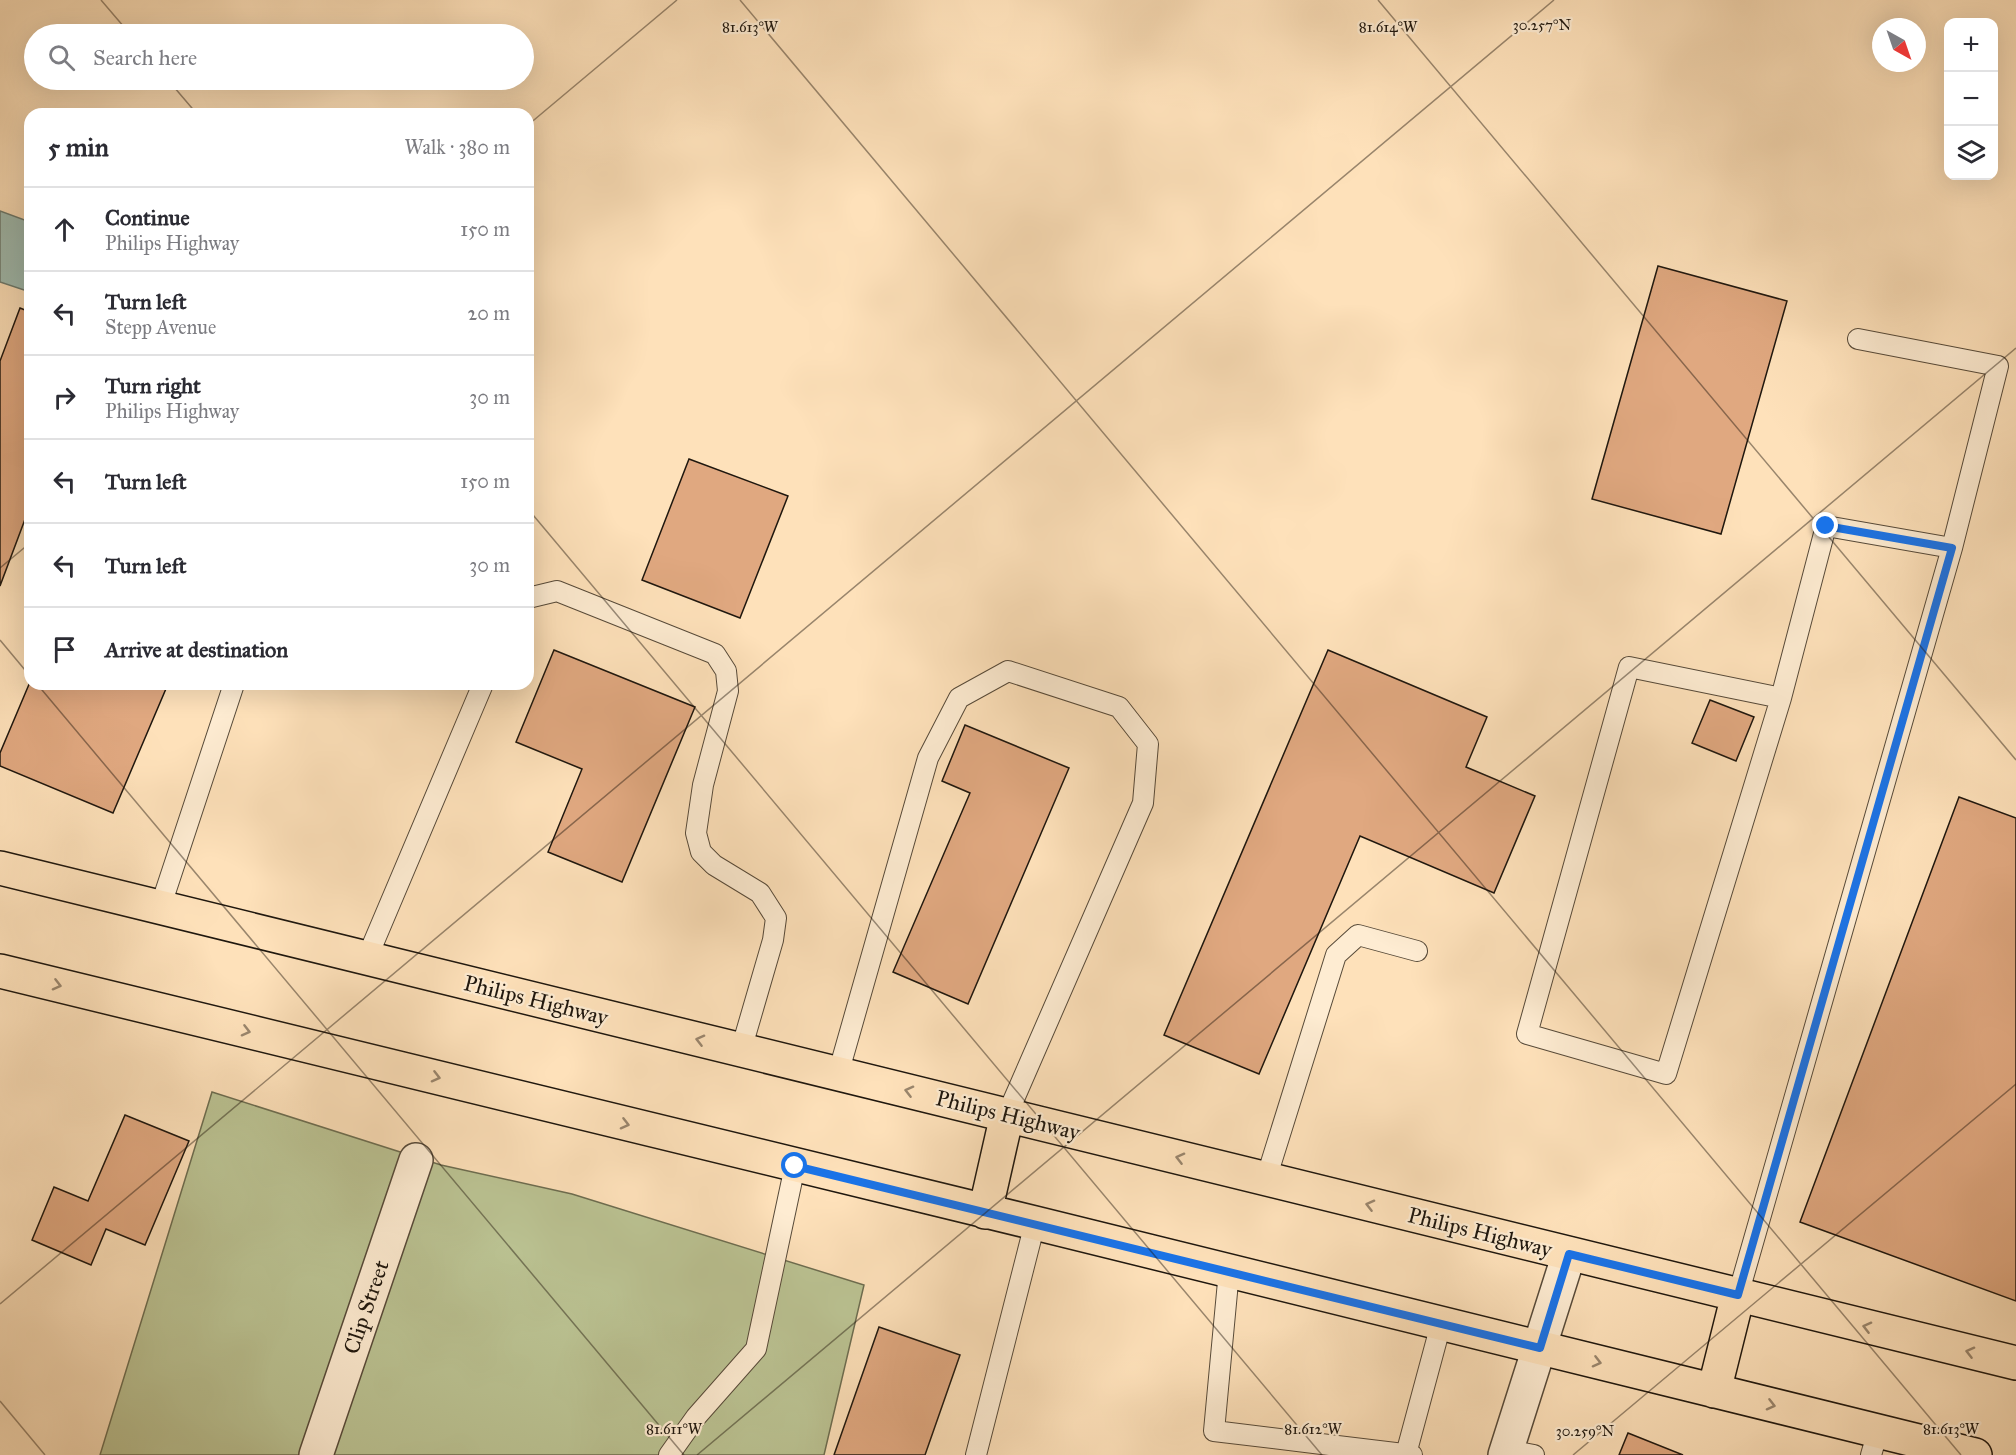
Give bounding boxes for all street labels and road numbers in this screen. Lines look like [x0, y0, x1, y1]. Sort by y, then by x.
street label: Philips Highway [461, 969, 612, 1031]
street label: Philips Highway [933, 1084, 1084, 1146]
street label: Philips Highway [1405, 1201, 1556, 1263]
street label: Clip Street [337, 1256, 395, 1357]

